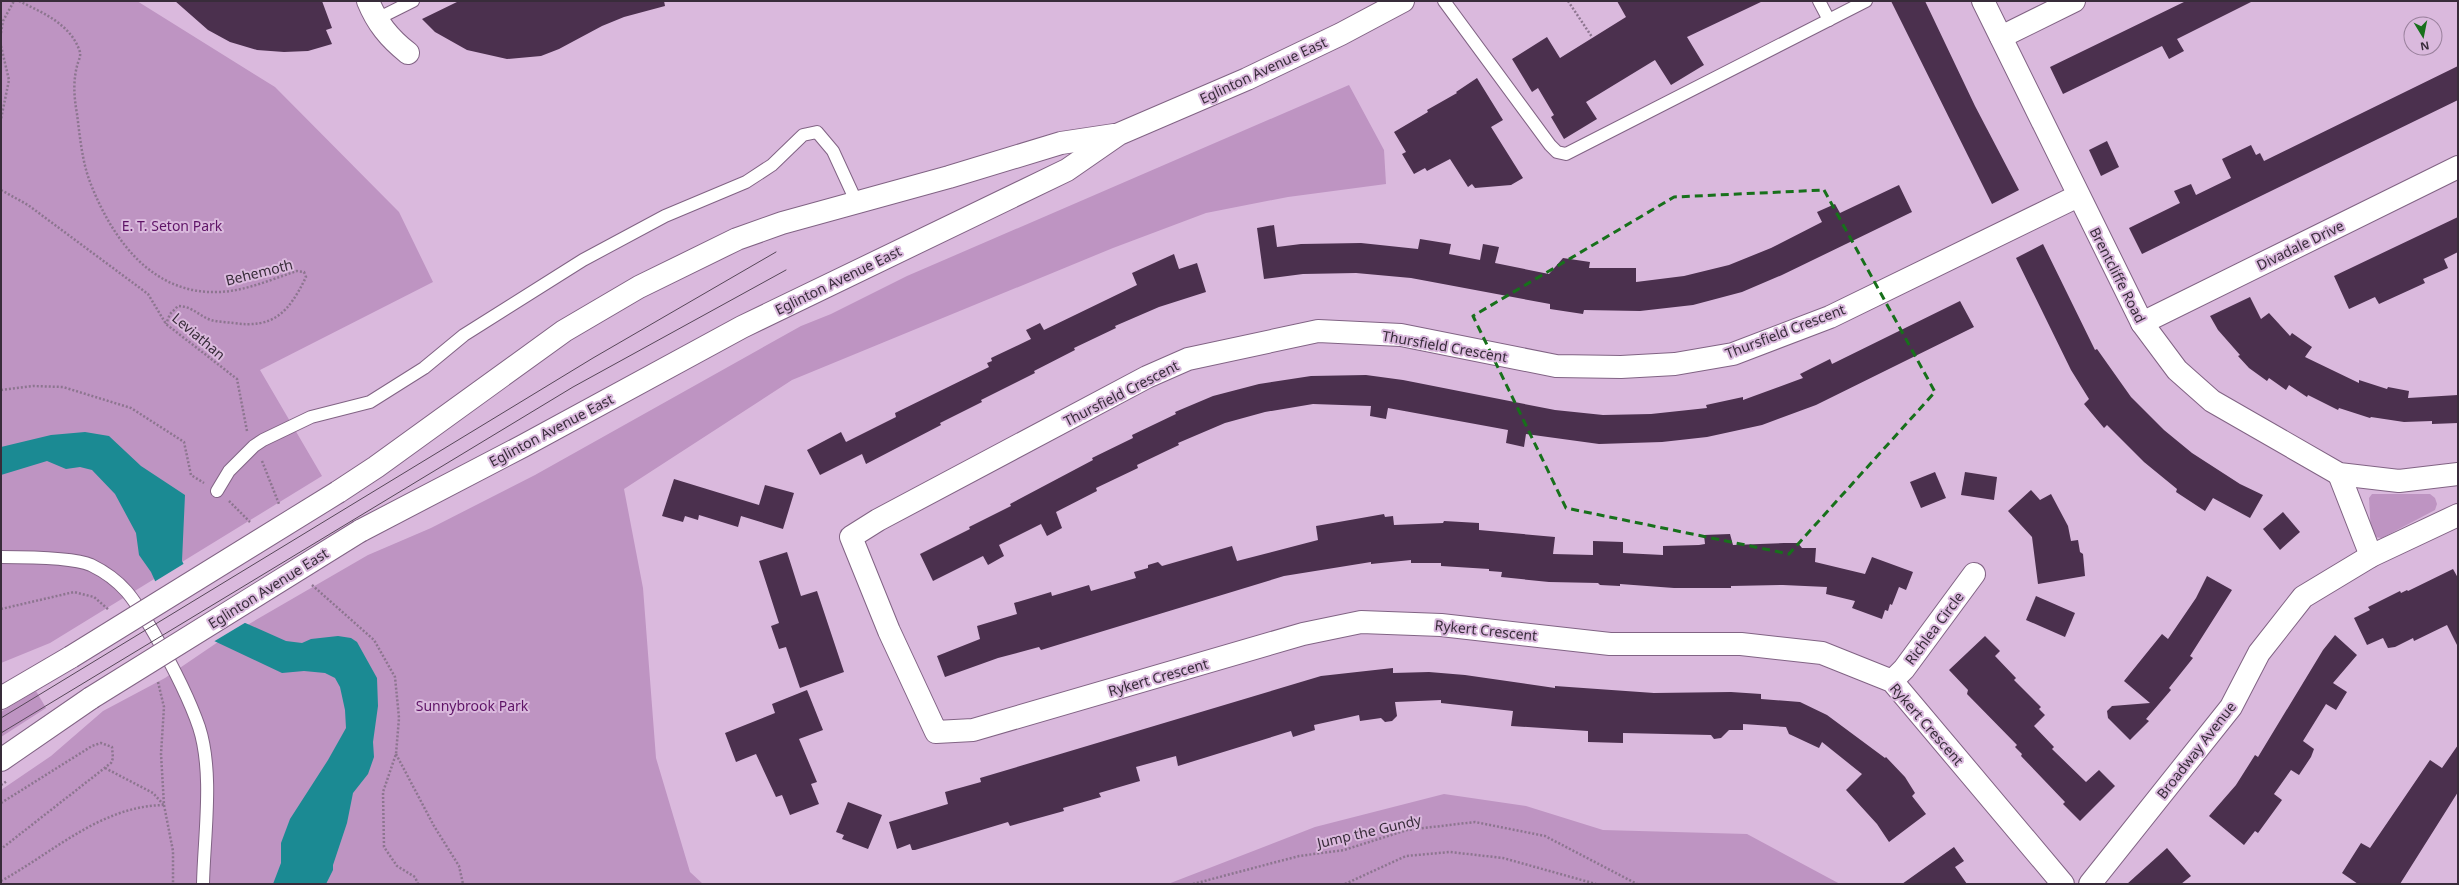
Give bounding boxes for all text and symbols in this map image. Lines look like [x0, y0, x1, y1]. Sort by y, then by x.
north arrow [2403, 16, 2443, 56]
street label: Eglinton Avenue East [1196, 32, 1330, 108]
text: N [2419, 38, 2431, 55]
park label: E. T. Seton Park [122, 216, 223, 235]
street label: Divadale Drive [2253, 216, 2347, 274]
street label: Brentcliffe Road [2086, 224, 2150, 326]
street label: Eglinton Avenue East [772, 241, 904, 319]
street label: Behemoth [223, 254, 295, 290]
street label: Thursfield Crescent [1722, 299, 1848, 363]
street label: Leviathan [168, 308, 230, 364]
street label: Thursfield Crescent [1381, 326, 1509, 366]
street label: Thursfield Crescent [1060, 356, 1182, 430]
street label: Eglinton Avenue East [485, 389, 617, 471]
street label: Eglinton Avenue East [204, 543, 332, 633]
street label: Richlea Circle [1900, 588, 1968, 668]
street label: Rykert Crescent [1434, 615, 1538, 645]
street label: Rykert Crescent [1106, 654, 1210, 700]
street label: Rykert Crescent [1886, 679, 1968, 769]
park label: Sunnybrook Park [416, 696, 529, 715]
street label: Broadway Avenue [2152, 697, 2240, 802]
street label: Jump the Gundy [1313, 810, 1424, 853]

